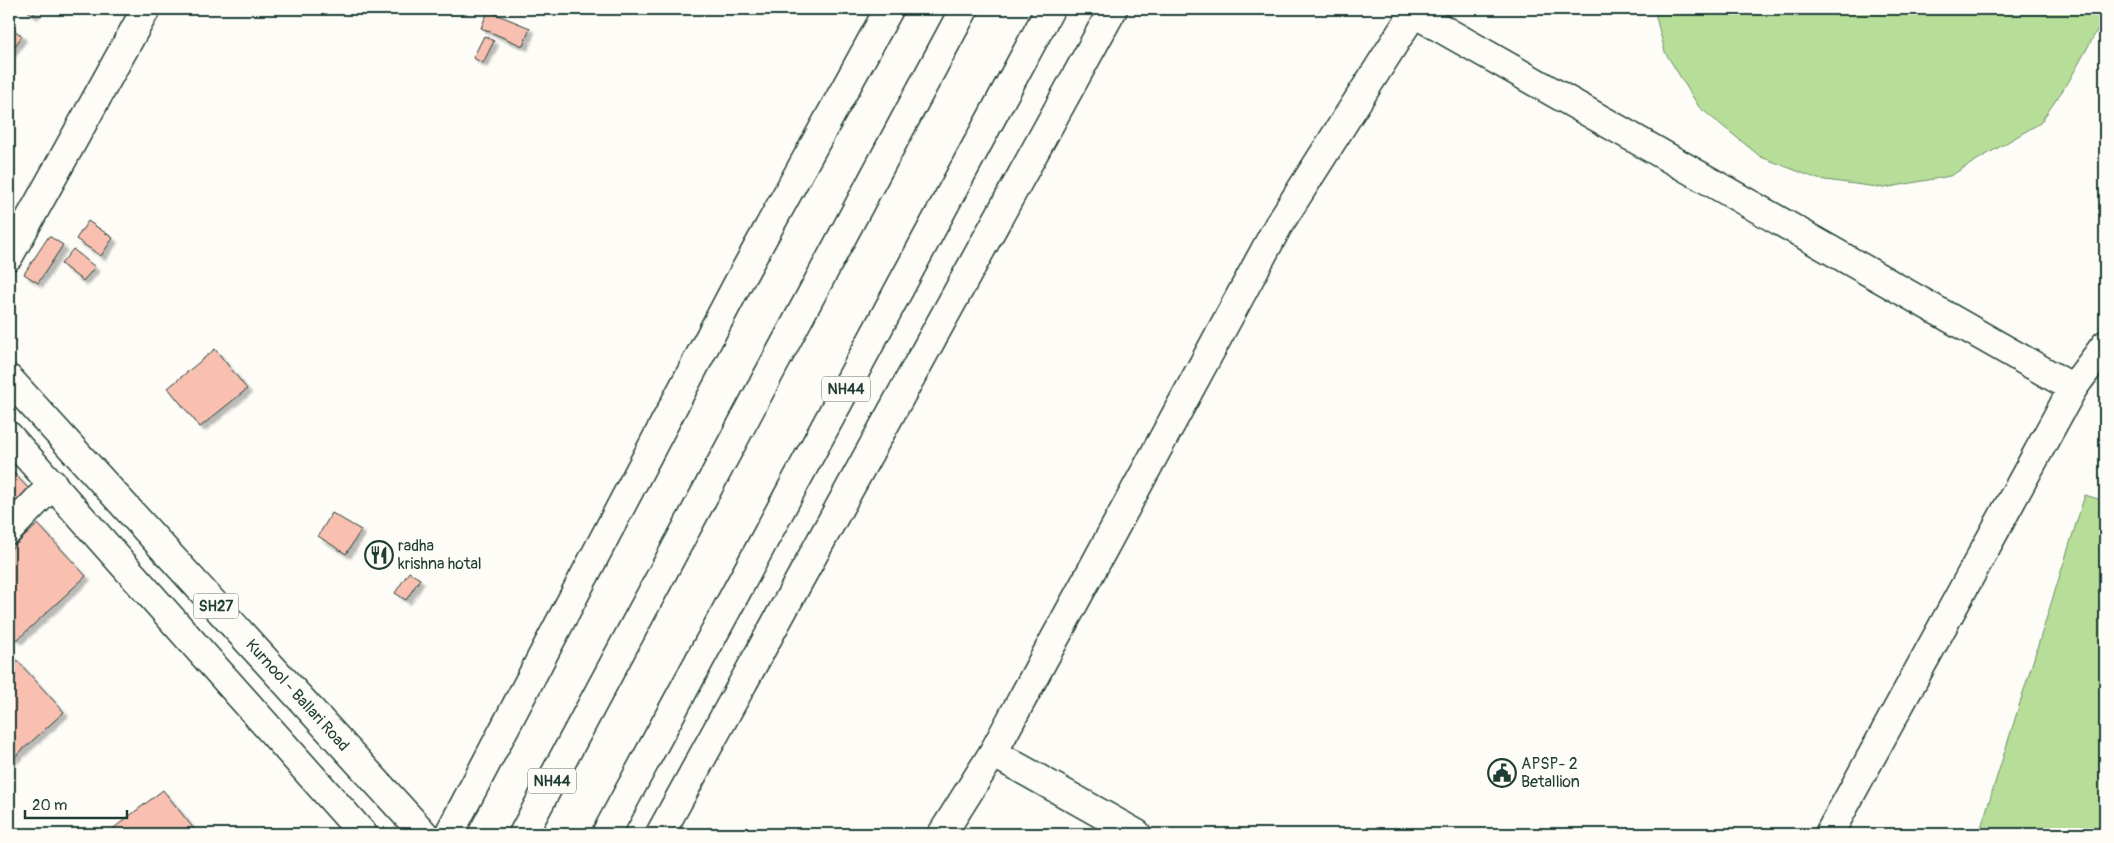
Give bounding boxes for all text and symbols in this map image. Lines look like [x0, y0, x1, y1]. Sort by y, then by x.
road number: NH44 [822, 376, 870, 402]
place label: radha krishna hotal [398, 536, 482, 574]
restaurant icon: radha krishna hotal [364, 540, 394, 570]
road number: SH27 [194, 594, 238, 618]
street label: Kurnool - Ballari Road [241, 635, 353, 755]
place label: APSP- 2 Betallion [1521, 754, 1580, 792]
public building icon: APSP- 2 Betallion [1487, 758, 1517, 788]
road number: NH44 [528, 768, 576, 794]
scale bar [25, 788, 128, 820]
text: 20 m [32, 796, 67, 815]

